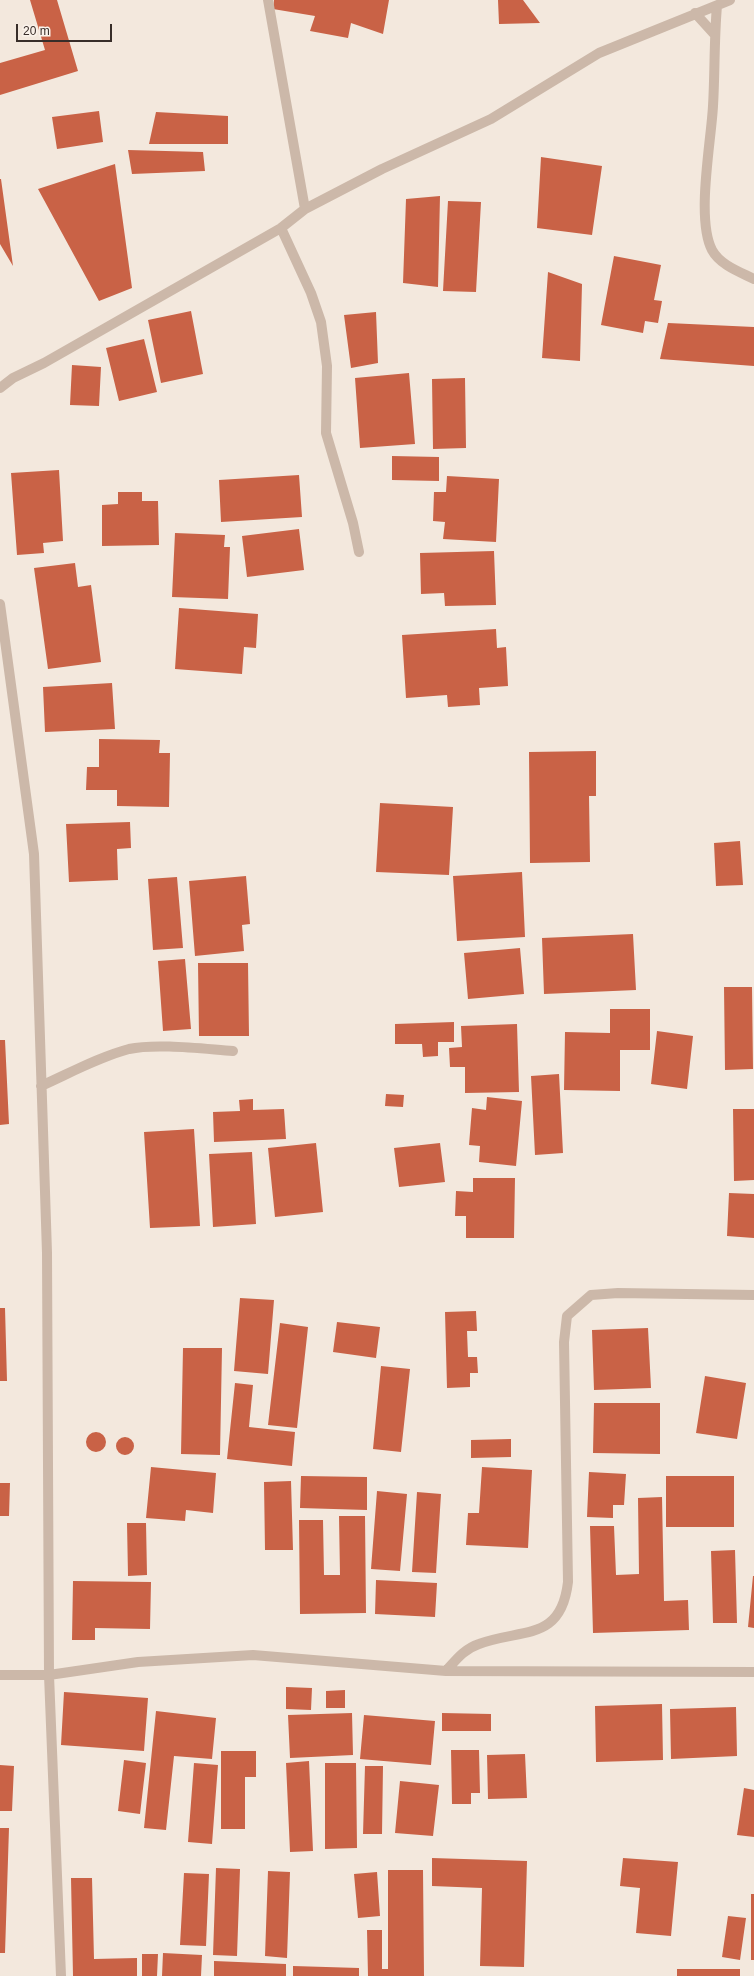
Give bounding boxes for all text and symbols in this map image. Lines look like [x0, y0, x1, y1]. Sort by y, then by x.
scale bar [18, 16, 114, 42]
text: 20 m [23, 24, 50, 38]

